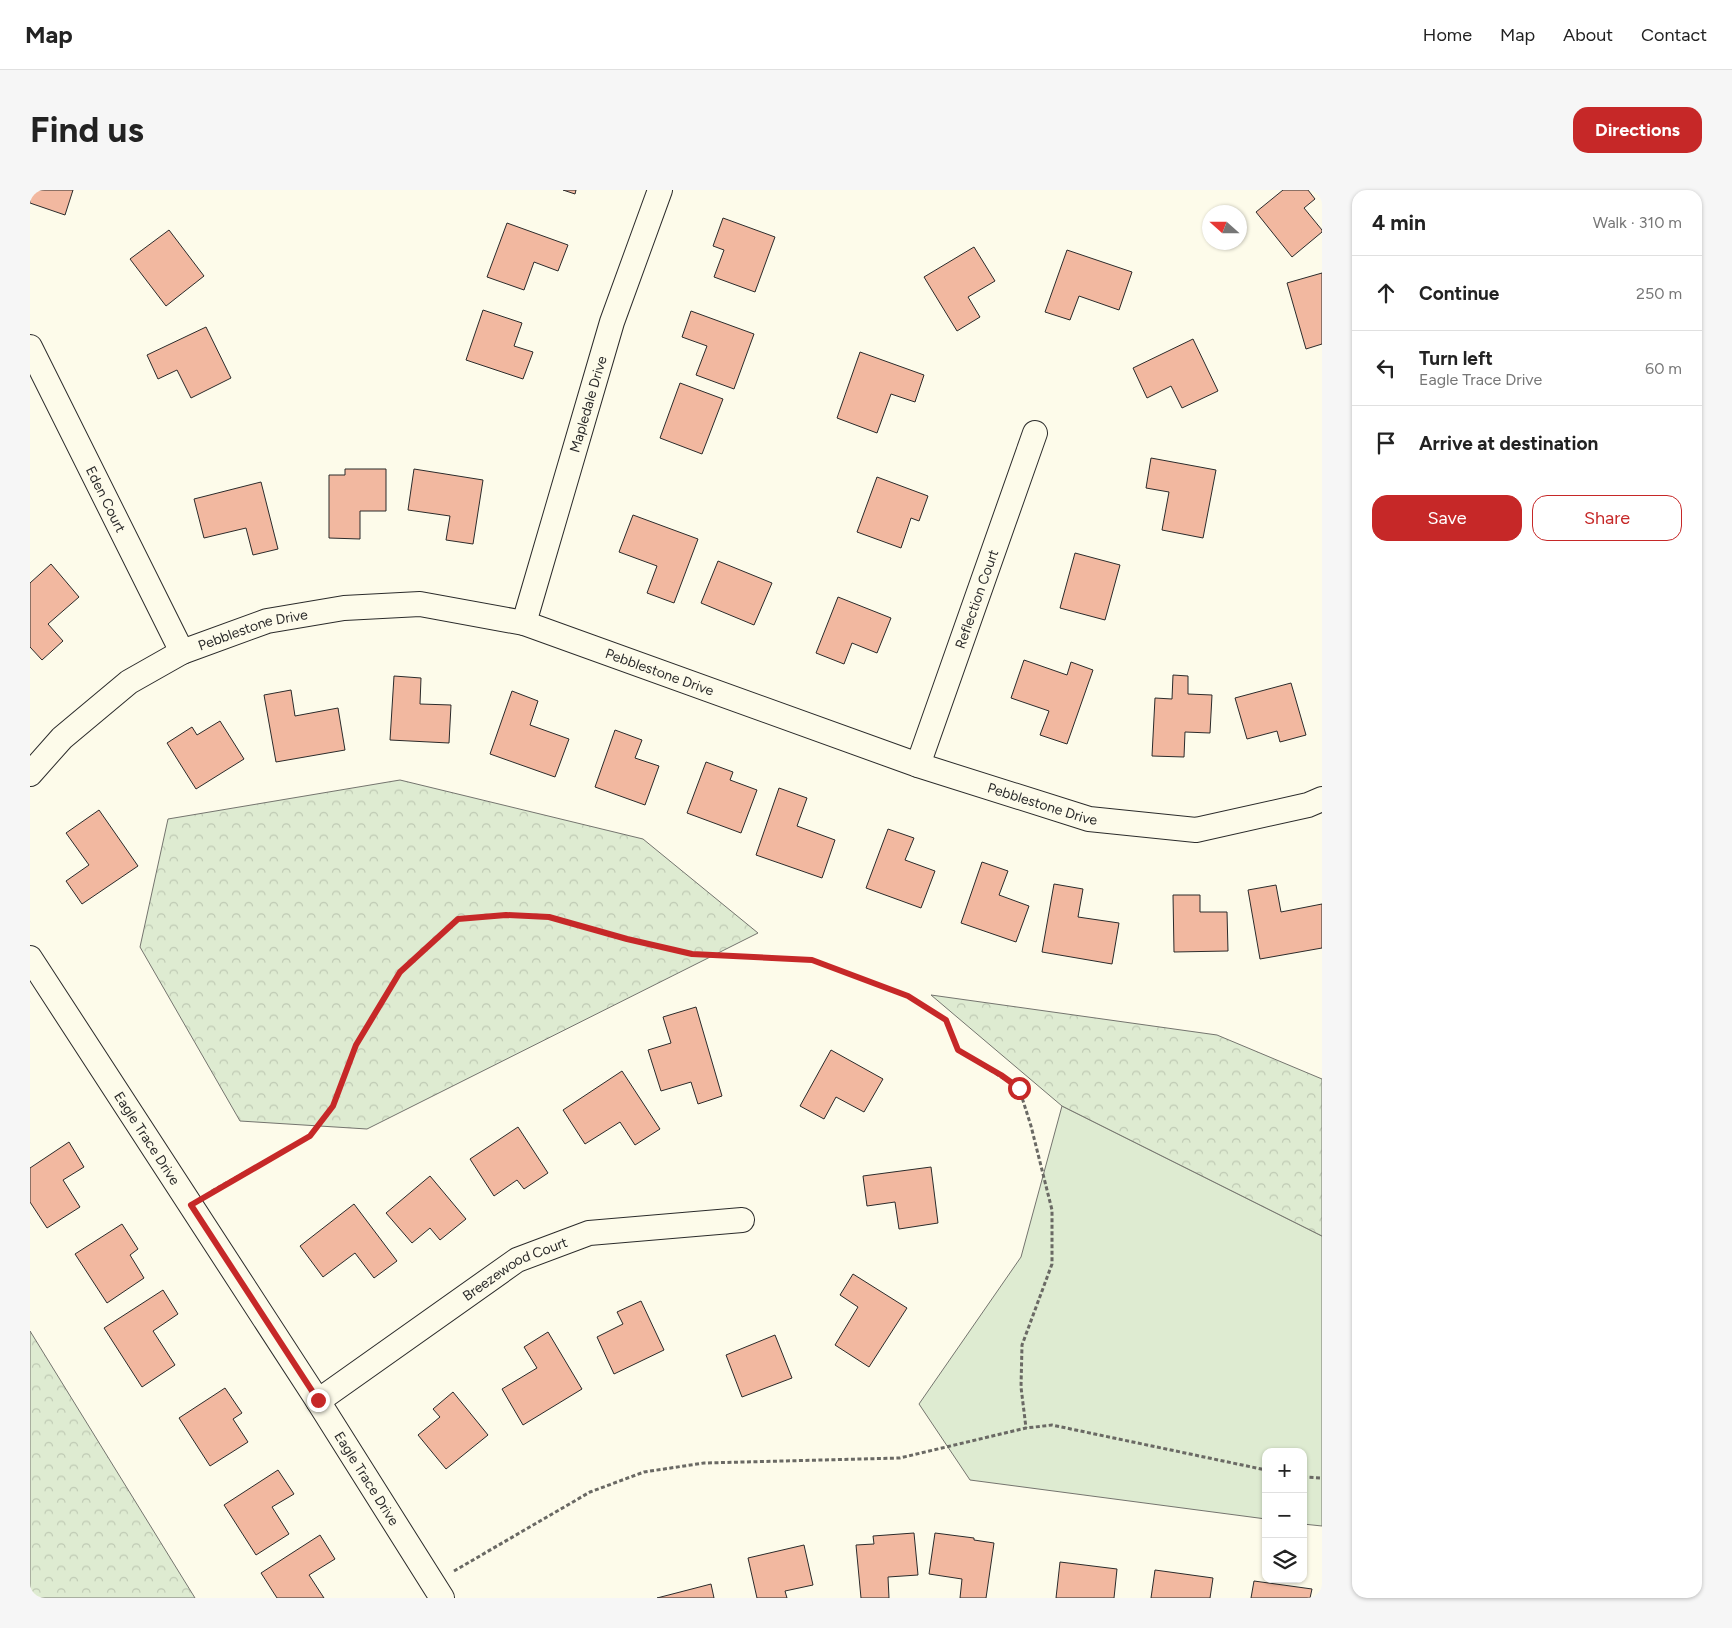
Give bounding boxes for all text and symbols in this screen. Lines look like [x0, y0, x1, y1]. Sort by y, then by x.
text: Map [25, 20, 73, 49]
text: Home [1423, 24, 1472, 46]
text: Map [1500, 24, 1535, 46]
text: About [1563, 24, 1613, 46]
text: Contact [1641, 24, 1707, 46]
button: Directions [1573, 107, 1702, 153]
text: Find us [30, 109, 144, 151]
north arrow [1202, 205, 1247, 250]
text: 4 min [1372, 210, 1426, 235]
text: Walk · 310 m [1593, 213, 1682, 232]
icon: ahead [1372, 279, 1400, 307]
text: Continue [1419, 282, 1499, 305]
text: 250 m [1636, 284, 1682, 303]
text: Turn left [1419, 347, 1493, 370]
street label: Mapledale Drive [566, 353, 610, 455]
icon: left [1372, 354, 1400, 382]
text: 60 m [1645, 359, 1682, 378]
text: Eagle Trace Drive [1419, 370, 1542, 389]
icon: arrive [1372, 429, 1400, 457]
text: Arrive at destination [1419, 432, 1598, 455]
street label: Eden Court [82, 463, 129, 535]
button: Save [1372, 495, 1522, 541]
button: Share [1532, 495, 1682, 541]
street label: Reflection Court [951, 547, 1002, 651]
street label: Pebblestone Drive [196, 606, 309, 654]
street label: Pebblestone Drive [603, 645, 717, 699]
street label: Pebblestone Drive [985, 779, 1098, 828]
route start [1008, 1077, 1031, 1100]
street label: Eagle Trace Drive [111, 1088, 184, 1188]
street label: Breezewood Court [459, 1233, 570, 1304]
route end [307, 1389, 330, 1412]
street label: Eagle Trace Drive [331, 1428, 403, 1529]
map controls [1262, 1448, 1307, 1583]
button: + [1262, 1448, 1307, 1493]
button: − [1262, 1493, 1307, 1538]
button: layers [1262, 1538, 1307, 1583]

